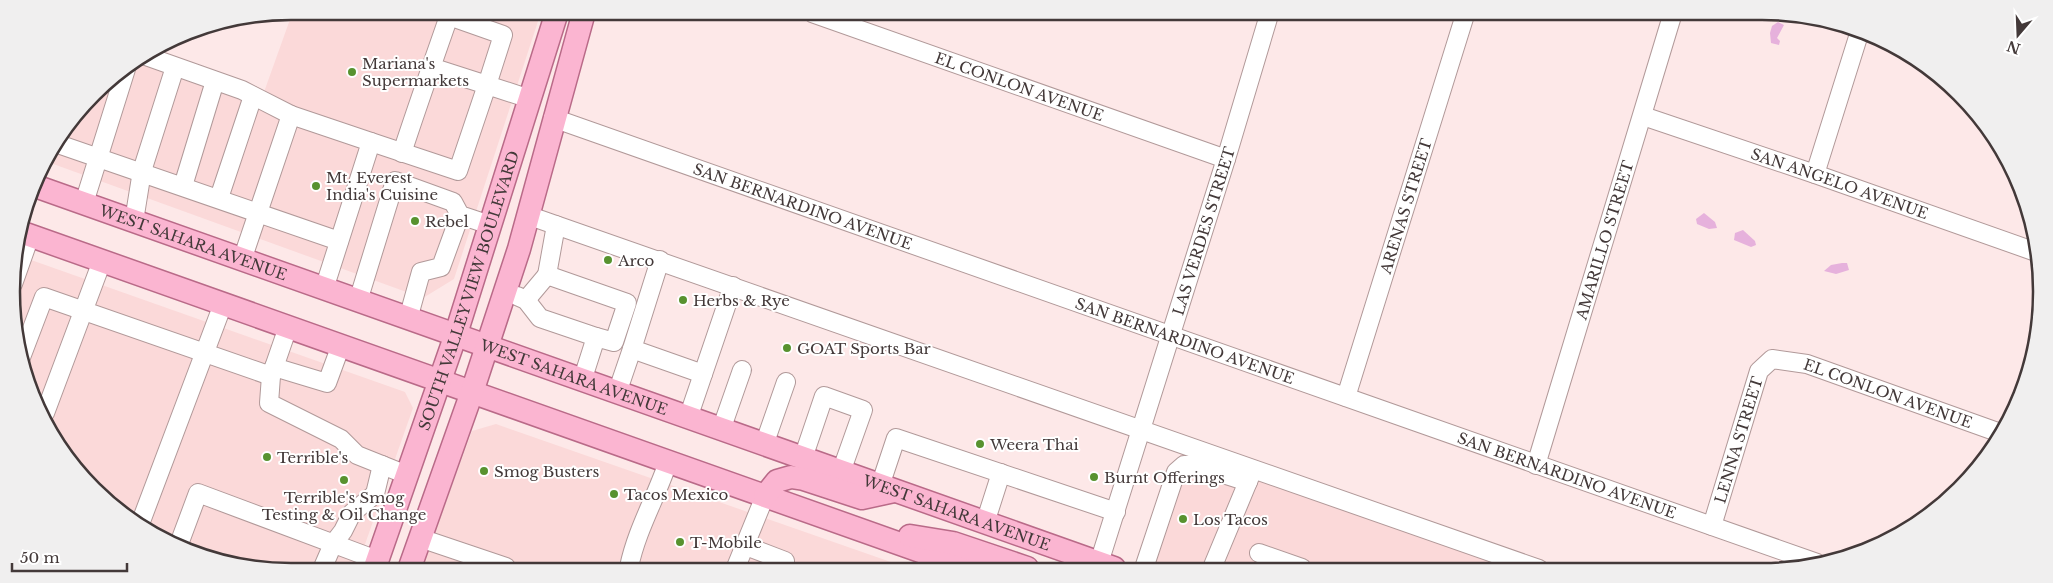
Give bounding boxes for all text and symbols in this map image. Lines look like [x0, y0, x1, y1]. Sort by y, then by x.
north arrow [1993, 10, 2043, 60]
text: N [2005, 37, 2023, 58]
street label: EL CONLON AVENUE [932, 48, 1107, 125]
place label: Mariana's Supermarkets [362, 54, 469, 90]
marker: Mariana's Supermarkets [346, 66, 358, 78]
street label: ARENAS STREET [1375, 136, 1435, 277]
street label: LAS VERDES STREET [1168, 144, 1239, 318]
street label: SAN ANGELO AVENUE [1749, 144, 1931, 223]
street label: SOUTH VALLEY VIEW BOULEVARD [414, 148, 522, 433]
street label: AMARILLO STREET [1571, 158, 1637, 323]
street label: SAN BERNARDINO AVENUE [691, 159, 915, 253]
place label: Mt. Everest India's Cuisine [326, 168, 438, 204]
marker: Mt. Everest India's Cuisine [310, 180, 322, 192]
street label: WEST SAHARA AVENUE [96, 200, 290, 284]
place label: Rebel [425, 212, 469, 231]
marker: Rebel [409, 215, 421, 227]
place label: Arco [617, 251, 655, 270]
marker: Arco [602, 254, 614, 266]
place label: Herbs & Rye [693, 291, 790, 310]
street label: SAN BERNARDINO AVENUE [1073, 293, 1297, 388]
marker: Herbs & Rye [677, 294, 689, 306]
street label: WEST SAHARA AVENUE [477, 335, 671, 419]
place label: GOAT Sports Bar [797, 339, 932, 358]
marker: GOAT Sports Bar [781, 342, 793, 354]
street label: EL CONLON AVENUE [1801, 354, 1975, 432]
street label: LENNA STREET [1710, 374, 1766, 505]
street label: SAN BERNARDINO AVENUE [1455, 428, 1679, 522]
place label: Weera Thai [989, 435, 1079, 454]
marker: Weera Thai [974, 438, 986, 450]
place label: Terrible's [277, 448, 349, 467]
marker: Terrible's [261, 451, 273, 463]
place label: Smog Busters [494, 462, 599, 481]
marker: Smog Busters [478, 465, 490, 477]
place label: Burnt Offerings [1104, 468, 1225, 487]
street label: WEST SAHARA AVENUE [860, 470, 1053, 554]
marker: Burnt Offerings [1088, 471, 1100, 483]
marker: Terrible's Smog Testing & Oil Change [338, 474, 350, 486]
place label: Tacos Mexico [624, 485, 729, 504]
place label: Terrible's Smog Testing & Oil Change [262, 488, 426, 524]
marker: Tacos Mexico [608, 488, 620, 500]
place label: Los Tacos [1193, 510, 1268, 529]
marker: Los Tacos [1177, 513, 1189, 525]
place label: T-Mobile [690, 533, 762, 552]
marker: T-Mobile [674, 536, 686, 548]
scale bar [12, 540, 128, 572]
text: 50 m [20, 548, 60, 567]

